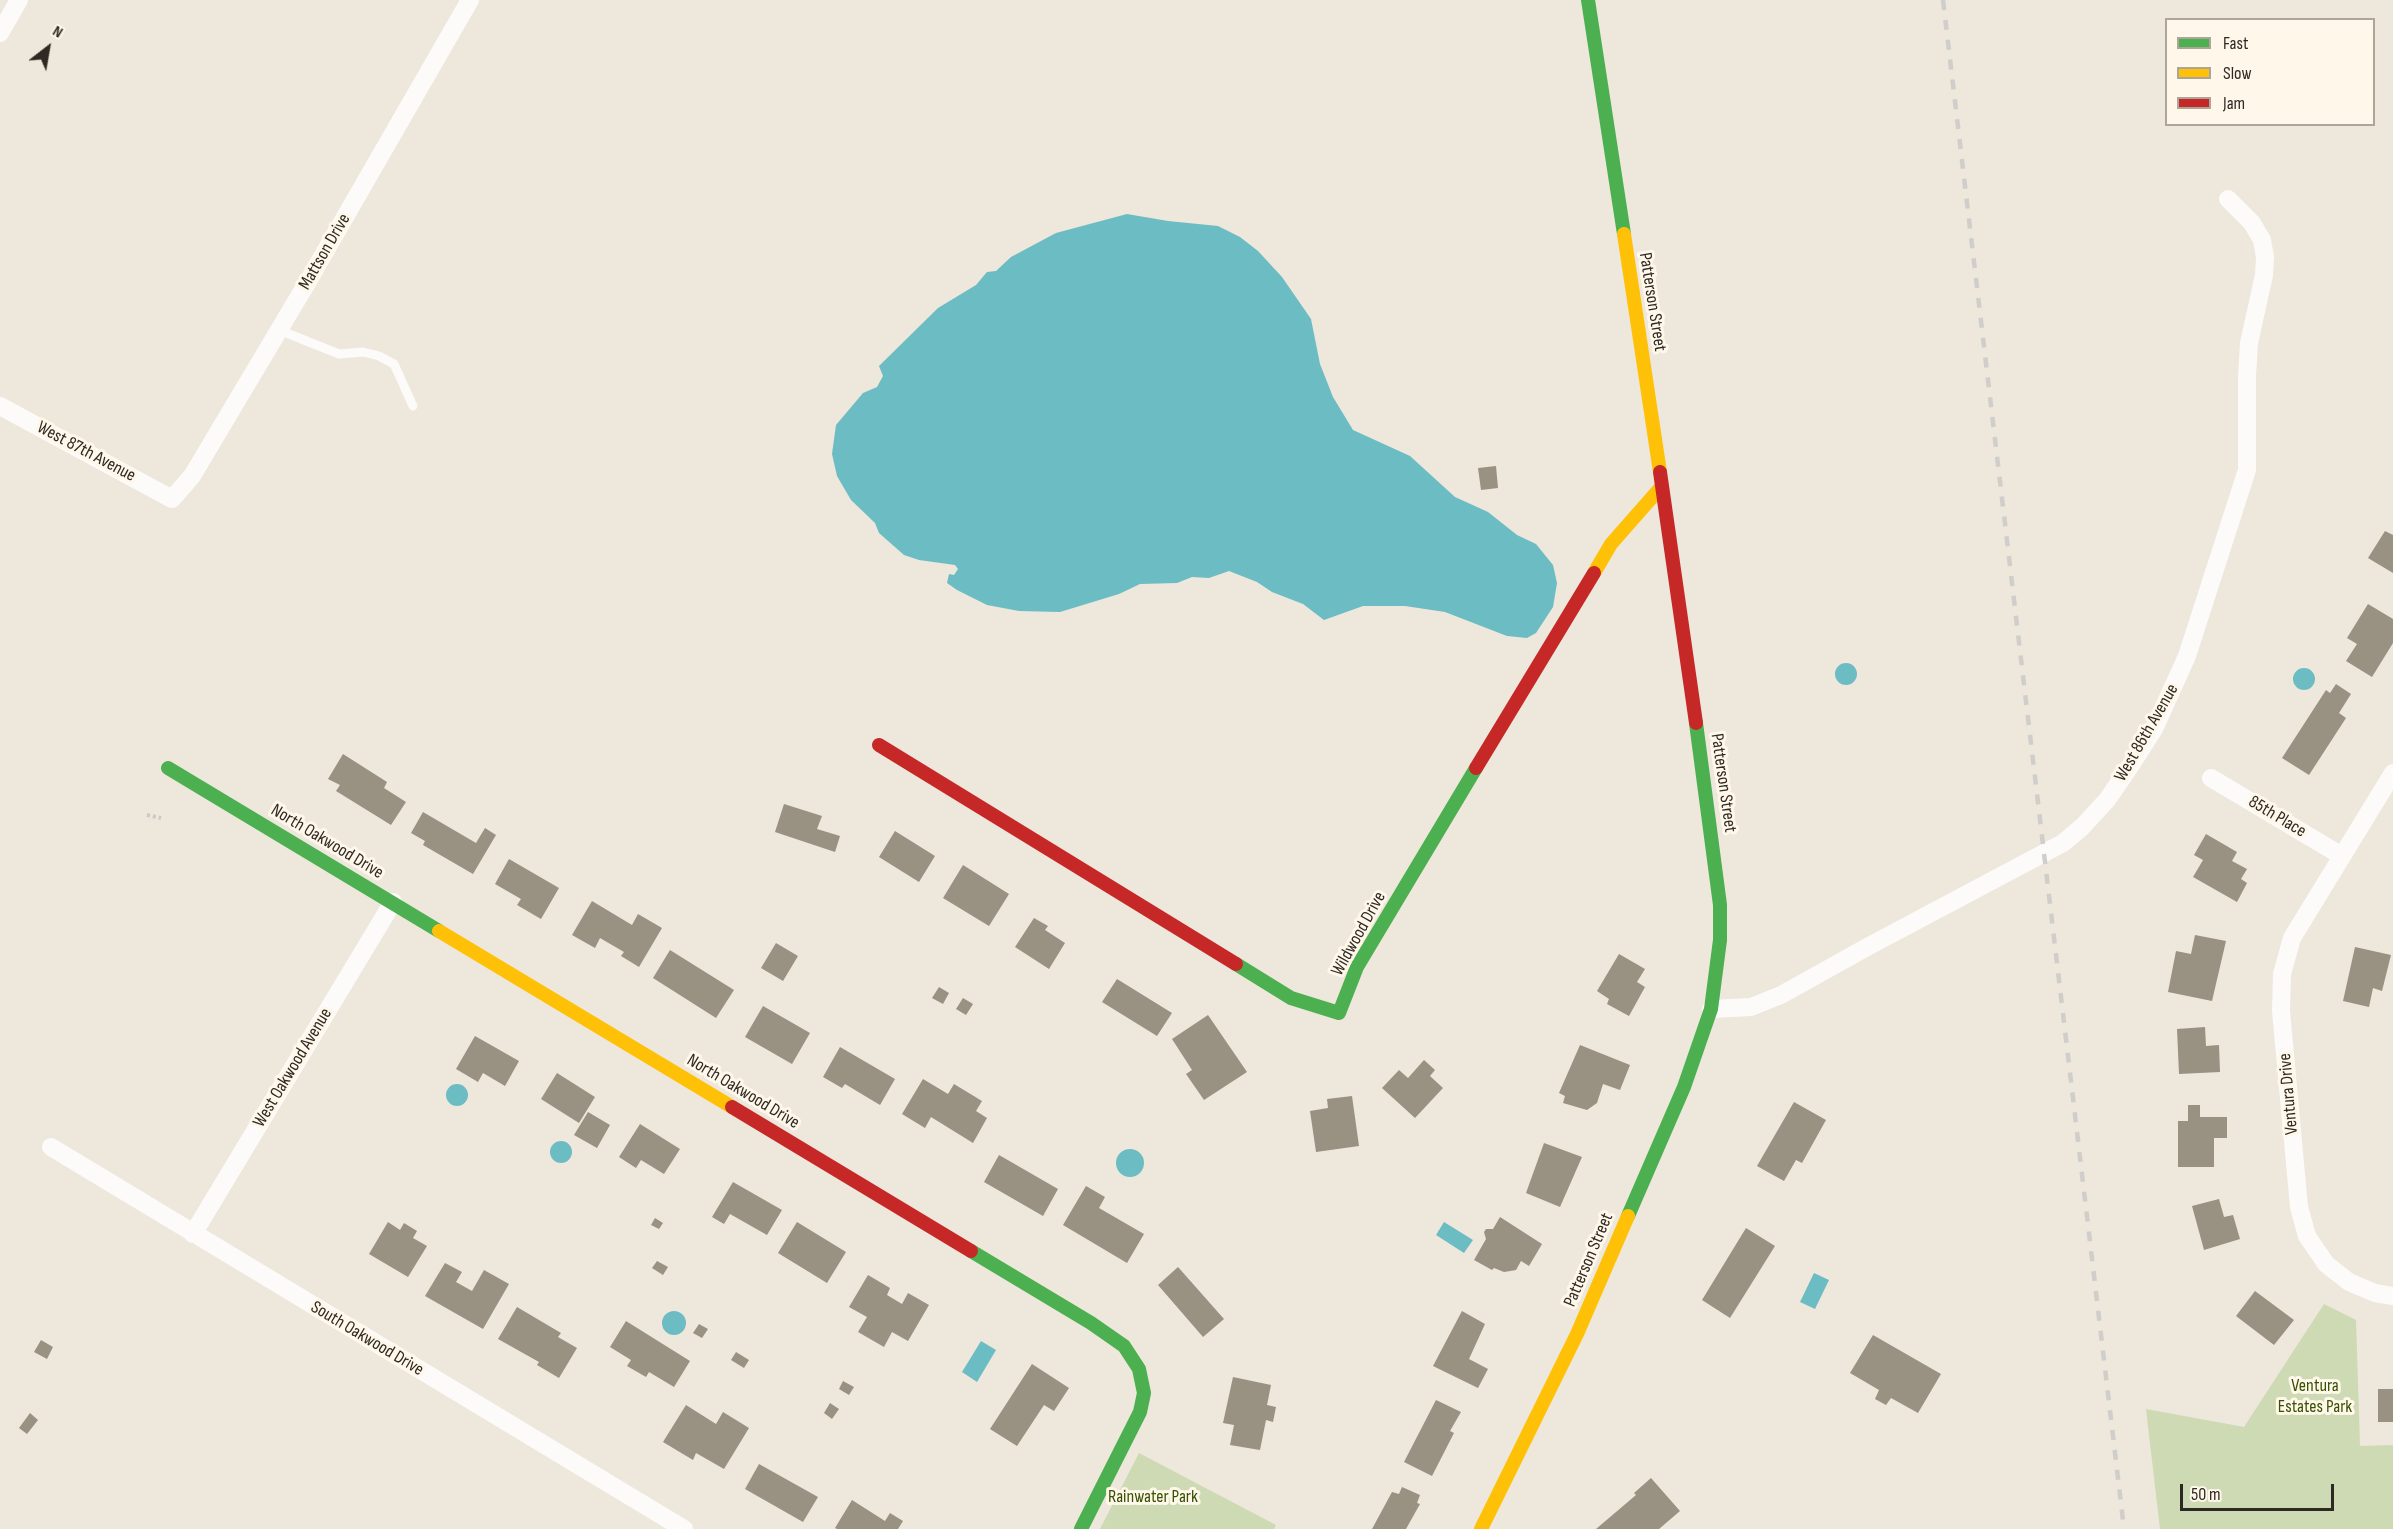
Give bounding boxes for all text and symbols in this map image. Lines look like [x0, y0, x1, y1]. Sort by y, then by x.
north arrow [18, 18, 78, 78]
legend [2165, 18, 2375, 126]
text: N [49, 22, 66, 42]
text: Fast [2223, 33, 2248, 54]
text: Slow [2223, 63, 2252, 84]
text: Jam [2223, 93, 2245, 114]
street label: Mattson Drive [295, 210, 355, 294]
street label: Patterson Street [1634, 251, 1670, 353]
street label: West 87th Avenue [33, 417, 139, 487]
street label: West 86th Avenue [2110, 680, 2184, 786]
street label: Patterson Street [1705, 732, 1741, 834]
street label: 85th Place [2244, 791, 2310, 843]
street label: North Oakwood Drive [267, 800, 387, 884]
street label: Wildwood Drive [1327, 888, 1391, 980]
street label: West Oakwood Avenue [249, 1004, 337, 1132]
street label: North Oakwood Drive [683, 1050, 803, 1134]
street label: Ventura Drive [2275, 1052, 2303, 1136]
street label: Patterson Street [1560, 1210, 1618, 1310]
street label: South Oakwood Drive [307, 1297, 427, 1381]
park label: Ventura Estates Park [2278, 1375, 2352, 1418]
scale bar [2183, 1472, 2338, 1510]
text: 50 m [2191, 1484, 2221, 1505]
park label: Rainwater Park [1108, 1486, 1198, 1508]

